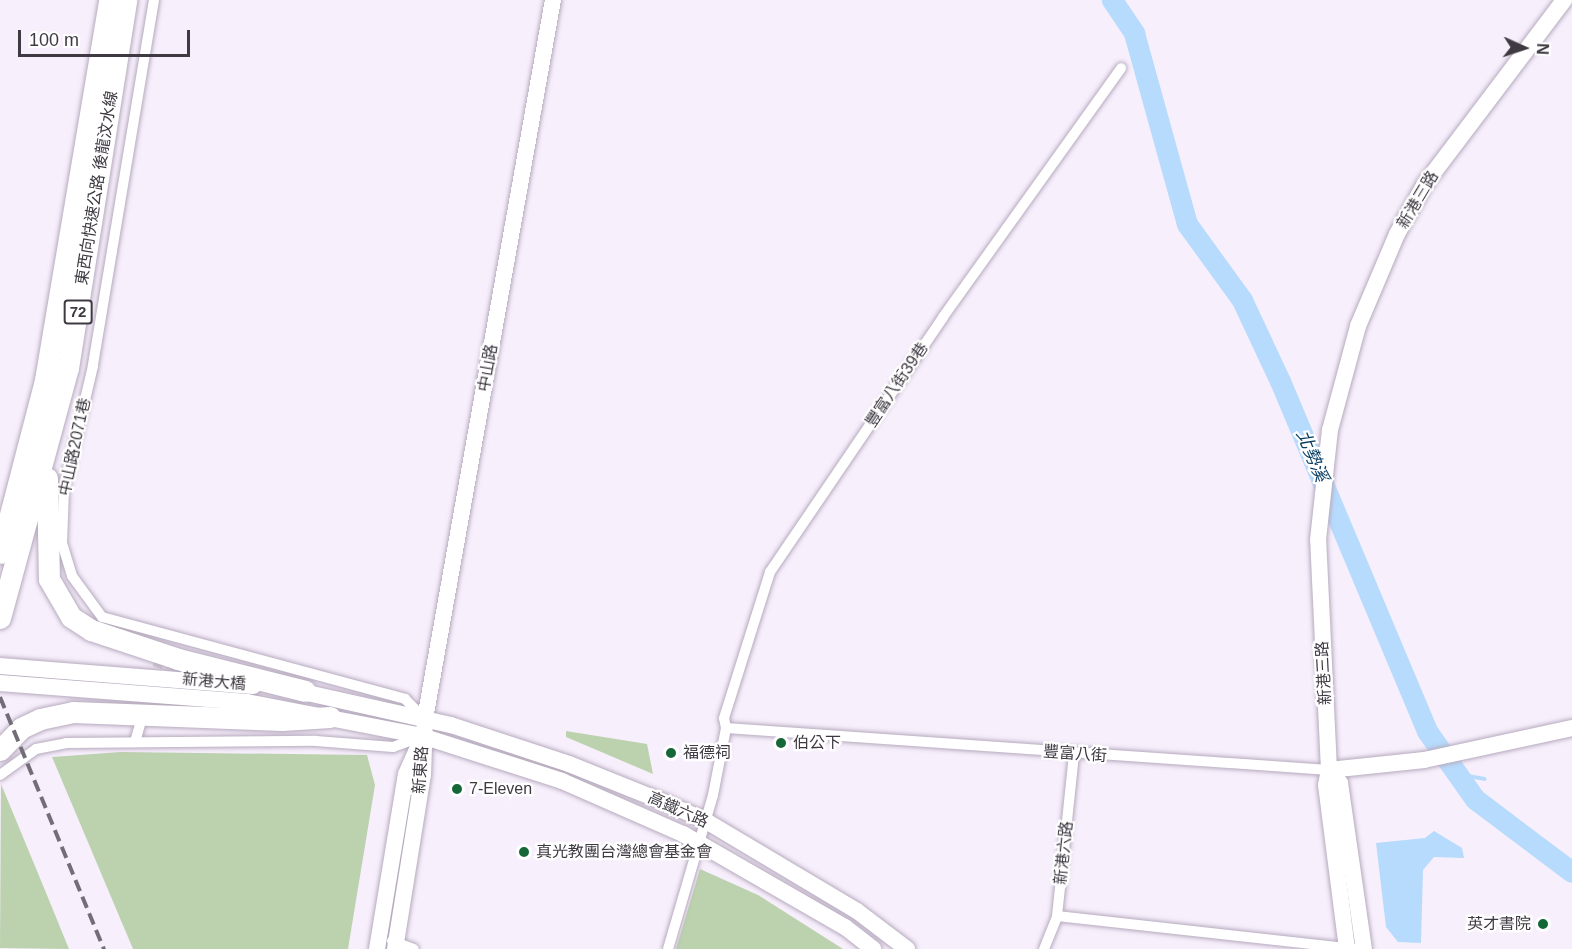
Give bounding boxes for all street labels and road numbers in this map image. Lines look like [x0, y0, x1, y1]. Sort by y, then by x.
street label: 東西向快速公路 後龍汶水線 [72, 89, 122, 287]
street label: 新港三路 [1393, 168, 1443, 232]
road number: 72 [63, 300, 93, 324]
street label: 豐富八街39巷 [862, 339, 932, 431]
street label: 中山路 [474, 343, 502, 393]
street label: 中山路2071巷 [55, 396, 95, 498]
street label: 新港三路 [1313, 641, 1335, 705]
street label: 新港大橋 [181, 670, 247, 694]
street label: 豐富八街 [1042, 742, 1108, 766]
street label: 新東路 [410, 745, 432, 795]
street label: 高鐵六路 [645, 788, 711, 832]
street label: 新港六路 [1051, 820, 1077, 886]

